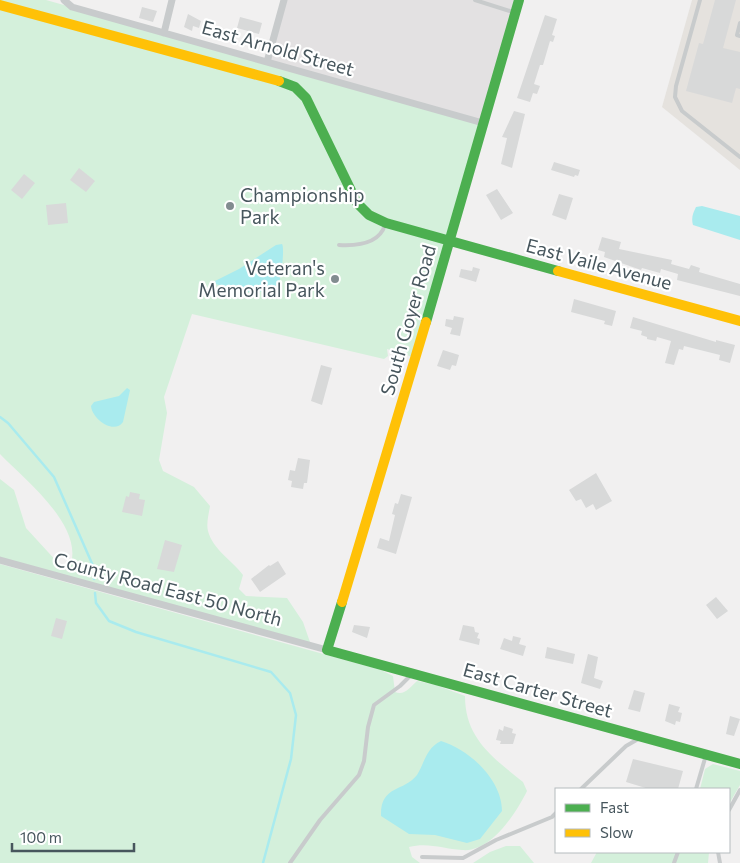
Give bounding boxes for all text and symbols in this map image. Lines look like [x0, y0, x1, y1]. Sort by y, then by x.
street label: East Arnold Street [199, 15, 357, 80]
place label: Championship Park [240, 183, 364, 228]
marker: Championship Park [224, 200, 236, 212]
street label: East Vaile Avenue [524, 233, 675, 294]
street label: South Goyer Road [375, 242, 440, 398]
place label: Veteran's Memorial Park [198, 256, 325, 301]
marker: Veteran's Memorial Park [329, 273, 341, 285]
street label: County Road East 50 North [52, 547, 285, 630]
street label: East Carter Street [461, 657, 616, 722]
legend [555, 788, 730, 853]
text: Fast [600, 798, 629, 816]
scale bar [12, 820, 135, 852]
text: Slow [600, 823, 633, 841]
text: 100 m [20, 828, 62, 846]

